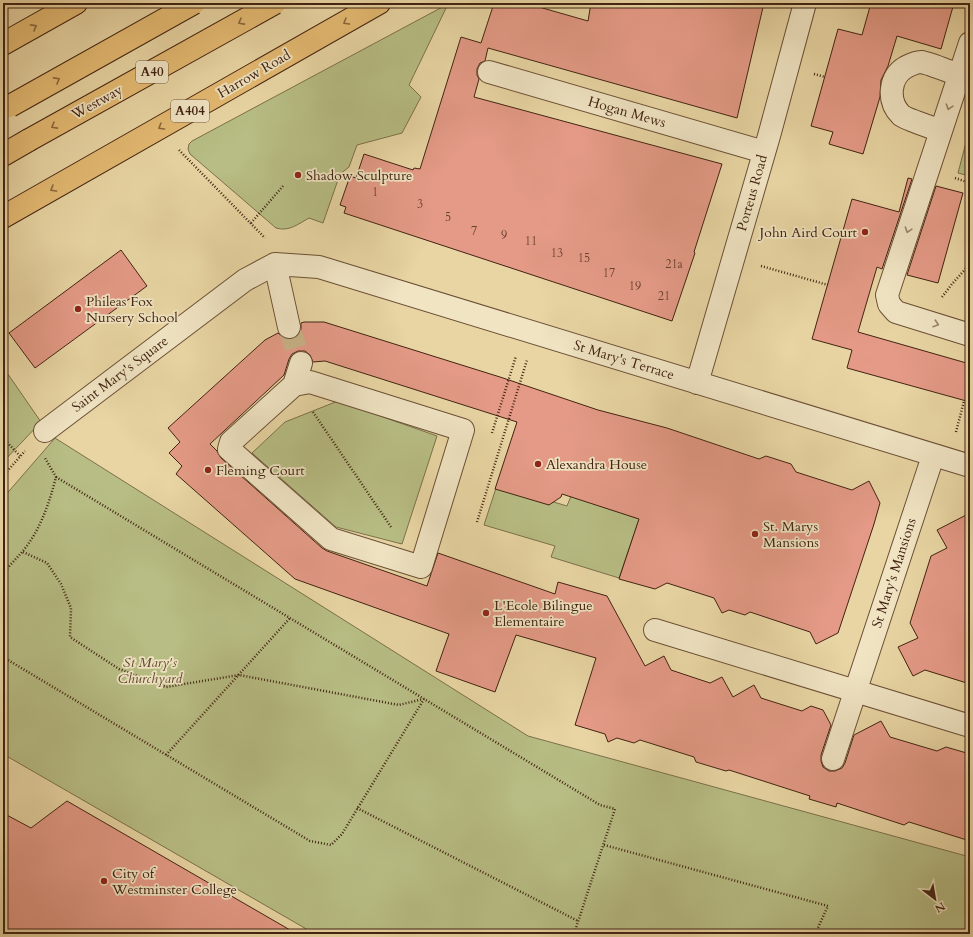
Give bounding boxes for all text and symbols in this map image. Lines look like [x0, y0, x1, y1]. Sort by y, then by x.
one-way arrow [238, 17, 245, 25]
one-way arrow [342, 18, 350, 25]
one-way arrow [30, 24, 38, 31]
street label: Harrow Road [214, 45, 294, 103]
road number: A40 [136, 61, 168, 83]
one-way arrow [52, 77, 60, 84]
street label: Westway [67, 80, 126, 124]
street label: Hogan Mews [586, 92, 669, 132]
road number: A404 [171, 100, 209, 122]
one-way arrow [945, 103, 954, 110]
one-way arrow [51, 122, 59, 129]
one-way arrow [158, 122, 165, 129]
street label: Porteus Road [732, 152, 772, 233]
place label: Shadow Sculpture [306, 166, 412, 185]
marker: Shadow Sculpture [293, 170, 303, 180]
one-way arrow [49, 184, 57, 191]
house number: 1 [372, 184, 378, 200]
house number: 3 [417, 196, 423, 212]
house number: 5 [445, 209, 451, 225]
house number: 7 [471, 223, 477, 239]
place label: John Aird Court [758, 223, 858, 242]
one-way arrow [904, 226, 913, 233]
house number: 9 [501, 227, 507, 243]
marker: John Aird Court [860, 227, 870, 237]
house number: 11 [525, 233, 537, 249]
house number: 13 [551, 245, 563, 261]
house number: 15 [578, 250, 590, 266]
house number: 21a [665, 256, 684, 272]
house number: 17 [603, 265, 615, 281]
house number: 19 [629, 278, 641, 294]
house number: 21 [658, 288, 670, 304]
place label: Phileas Fox Nursery School [86, 292, 178, 327]
marker: Phileas Fox Nursery School [73, 304, 83, 314]
one-way arrow [932, 320, 939, 328]
street label: Saint Mary's Square [68, 331, 172, 417]
street label: St Mary's Terrace [571, 336, 677, 384]
place label: Alexandra House [546, 455, 647, 474]
marker: Alexandra House [533, 459, 543, 469]
place label: Fleming Court [216, 461, 305, 480]
marker: Fleming Court [203, 465, 213, 475]
street label: St Mary's Mansions [867, 515, 921, 630]
place label: St. Marys Mansions [763, 517, 819, 552]
marker: St. Marys Mansions [750, 529, 760, 539]
place label: L'Ecole Bilingue Elementaire [494, 596, 593, 631]
marker: L'Ecole Bilingue Elementaire [481, 608, 491, 618]
park label: St Mary's Churchyard [118, 653, 184, 688]
place label: City of Westminster College [111, 864, 237, 899]
marker: City of Westminster College [99, 876, 109, 886]
north arrow [915, 879, 955, 919]
text: N [932, 898, 948, 916]

